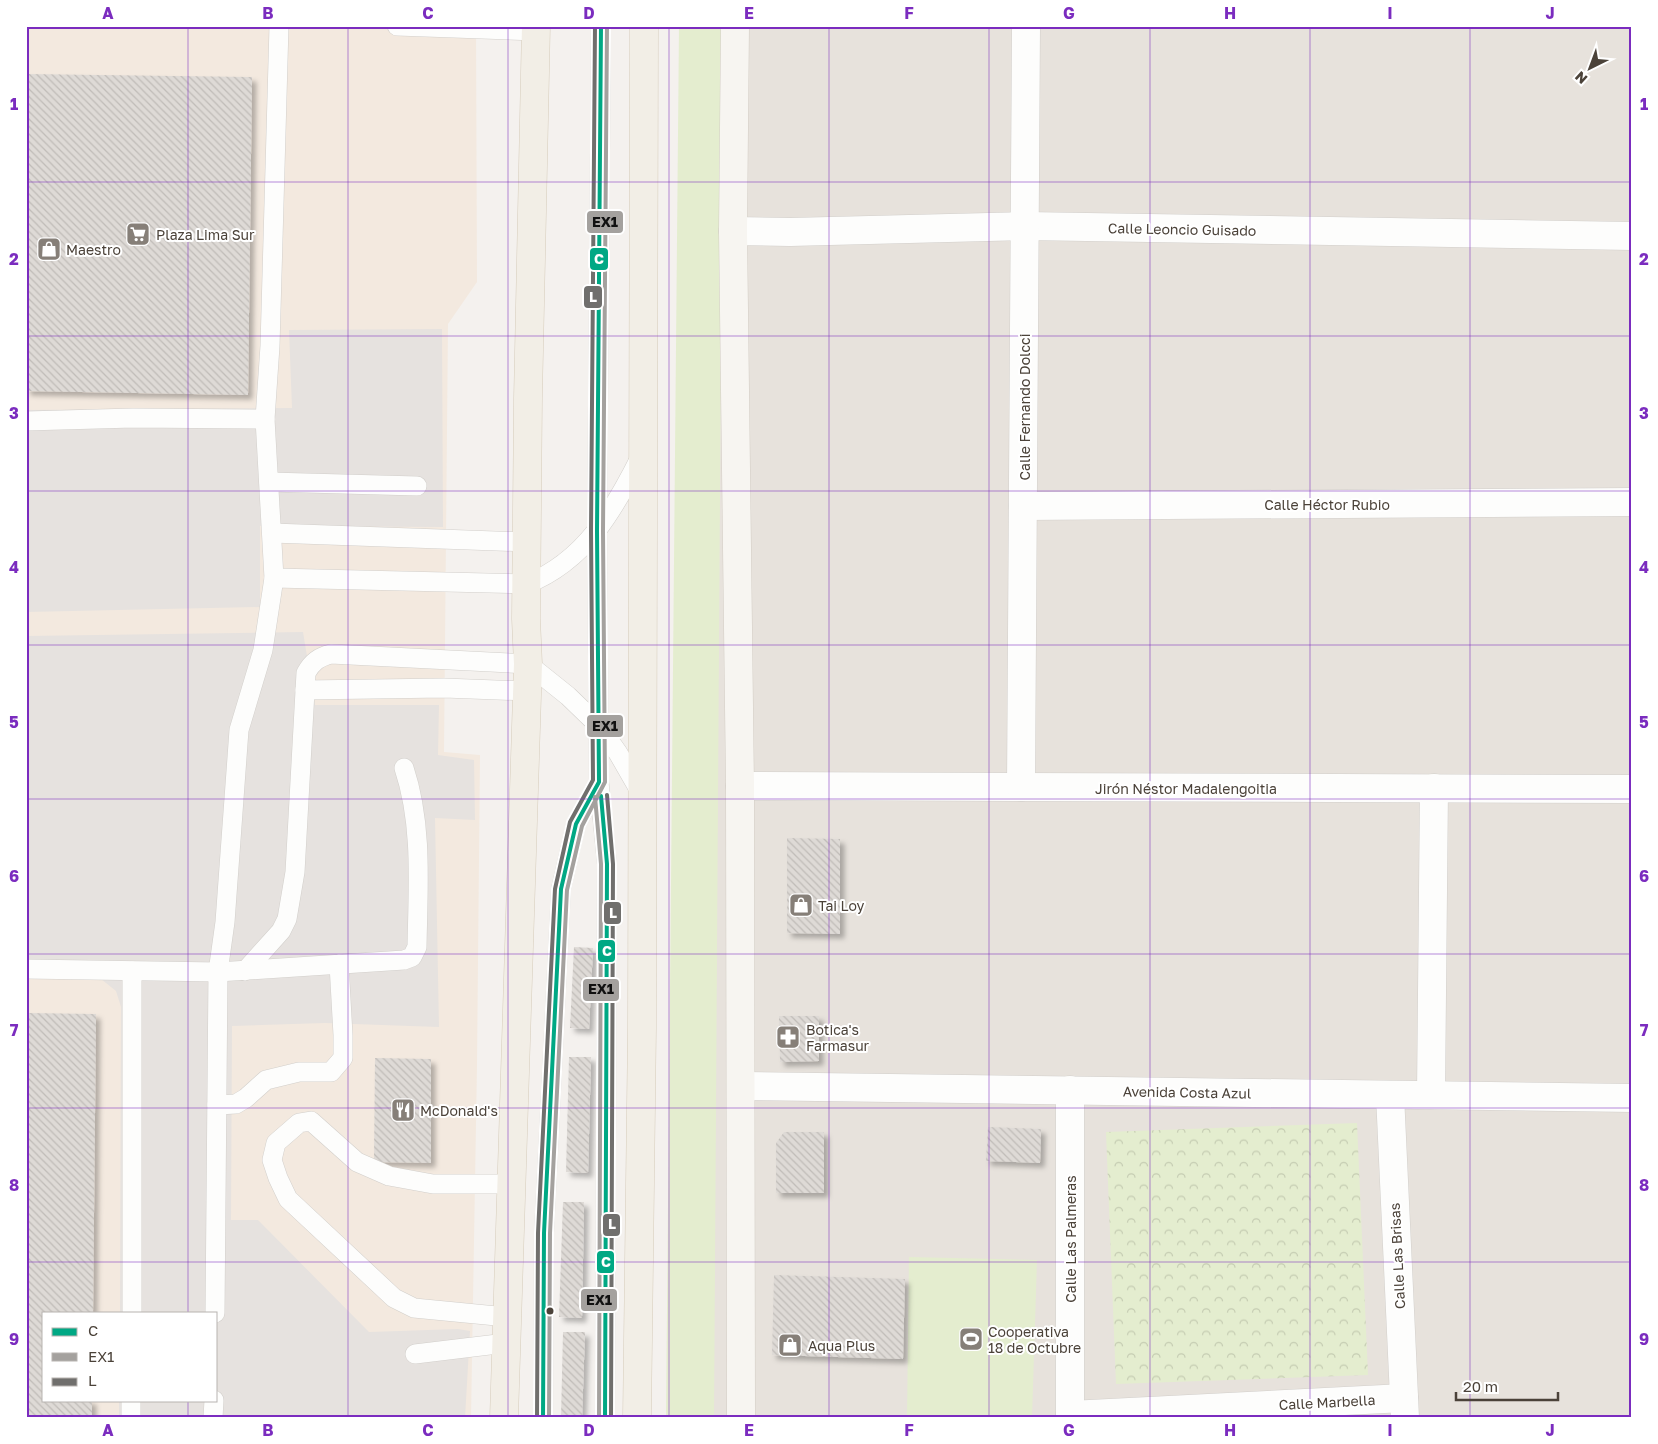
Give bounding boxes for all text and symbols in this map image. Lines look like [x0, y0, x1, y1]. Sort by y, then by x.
text: A [102, 3, 114, 23]
text: B [262, 3, 274, 23]
text: C [422, 3, 434, 23]
text: D [583, 3, 595, 23]
text: E [744, 3, 754, 23]
text: F [904, 3, 914, 23]
text: G [1063, 3, 1075, 23]
text: H [1224, 3, 1236, 23]
text: I [1387, 3, 1393, 23]
text: J [1545, 3, 1555, 23]
north arrow [1566, 42, 1616, 92]
text: N [1571, 68, 1591, 88]
text: 1 [10, 94, 18, 114]
text: 1 [1640, 94, 1648, 114]
line badge: EX1 [586, 210, 624, 234]
text: EX1 [592, 213, 618, 230]
street label: Calle Leoncio Guisado [1108, 219, 1256, 239]
supermarket icon: Plaza Lima Sur [125, 221, 151, 247]
place label: Plaza Lima Sur [156, 226, 255, 243]
shop icon: Maestro [36, 236, 62, 262]
place label: Maestro [66, 241, 121, 258]
line badge: C [589, 247, 609, 271]
text: 2 [9, 249, 19, 269]
text: 2 [1639, 249, 1649, 269]
text: C [594, 250, 604, 267]
line badge: L [583, 285, 603, 309]
text: L [589, 288, 597, 305]
street label: Calle Fernando Dolcci [1016, 334, 1033, 480]
text: 3 [9, 403, 19, 423]
text: 3 [1639, 403, 1649, 423]
street label: Calle Héctor Rubio [1264, 496, 1390, 513]
text: 4 [9, 557, 19, 577]
text: 4 [1639, 557, 1649, 577]
text: 5 [9, 712, 19, 732]
text: 5 [1639, 712, 1649, 732]
line badge: EX1 [586, 714, 624, 738]
text: EX1 [592, 717, 618, 734]
street label: Jirón Néstor Madalengoitia [1095, 780, 1277, 797]
text: 6 [9, 866, 19, 886]
text: 6 [1639, 866, 1649, 886]
shop icon: Tai Loy [788, 892, 814, 918]
place label: Tai Loy [818, 897, 865, 914]
line badge: L [603, 901, 622, 925]
text: L [609, 904, 617, 921]
line badge: C [597, 939, 616, 963]
text: C [602, 942, 612, 959]
line badge: EX1 [582, 978, 620, 1002]
text: EX1 [588, 980, 614, 997]
text: 7 [10, 1020, 19, 1040]
text: 7 [1640, 1020, 1649, 1040]
place label: Botica's Farmasur [806, 1021, 870, 1054]
pharmacy icon: Botica's Farmasur [775, 1024, 801, 1050]
street label: Avenida Costa Azul [1123, 1082, 1251, 1102]
restaurant icon: McDonald's [390, 1097, 416, 1123]
place label: McDonald's [420, 1102, 498, 1119]
text: 8 [9, 1175, 19, 1195]
street label: Calle Las Palmeras [1062, 1175, 1079, 1303]
text: 8 [1639, 1175, 1649, 1195]
street label: Calle Las Brisas [1386, 1203, 1408, 1309]
line badge: L [602, 1213, 621, 1237]
text: L [608, 1215, 616, 1232]
line badge: C [596, 1250, 615, 1274]
text: C [601, 1253, 611, 1270]
line badge: EX1 [580, 1288, 618, 1312]
text: EX1 [586, 1291, 612, 1308]
unlabelled marker [545, 1306, 555, 1316]
legend [42, 1312, 218, 1402]
text: C [88, 1321, 98, 1339]
place label: Cooperativa 18 de Octubre [988, 1323, 1081, 1356]
sports icon: Cooperativa 18 de Octubre [958, 1326, 984, 1352]
text: 9 [9, 1329, 19, 1349]
text: 9 [1639, 1329, 1649, 1349]
shop icon: Aqua Plus [777, 1332, 803, 1358]
place label: Aqua Plus [808, 1337, 875, 1354]
text: EX1 [88, 1347, 114, 1365]
scale bar [1456, 1369, 1558, 1401]
text: L [88, 1371, 97, 1389]
text: 20 m [1463, 1377, 1498, 1395]
street label: Calle Marbella [1278, 1391, 1376, 1413]
text: A [102, 1420, 114, 1440]
text: B [262, 1420, 274, 1440]
text: C [422, 1420, 434, 1440]
text: D [583, 1420, 595, 1440]
text: E [744, 1420, 754, 1440]
text: F [904, 1420, 914, 1440]
text: G [1063, 1420, 1075, 1440]
text: H [1224, 1420, 1236, 1440]
text: I [1387, 1420, 1393, 1440]
text: J [1545, 1420, 1555, 1440]

